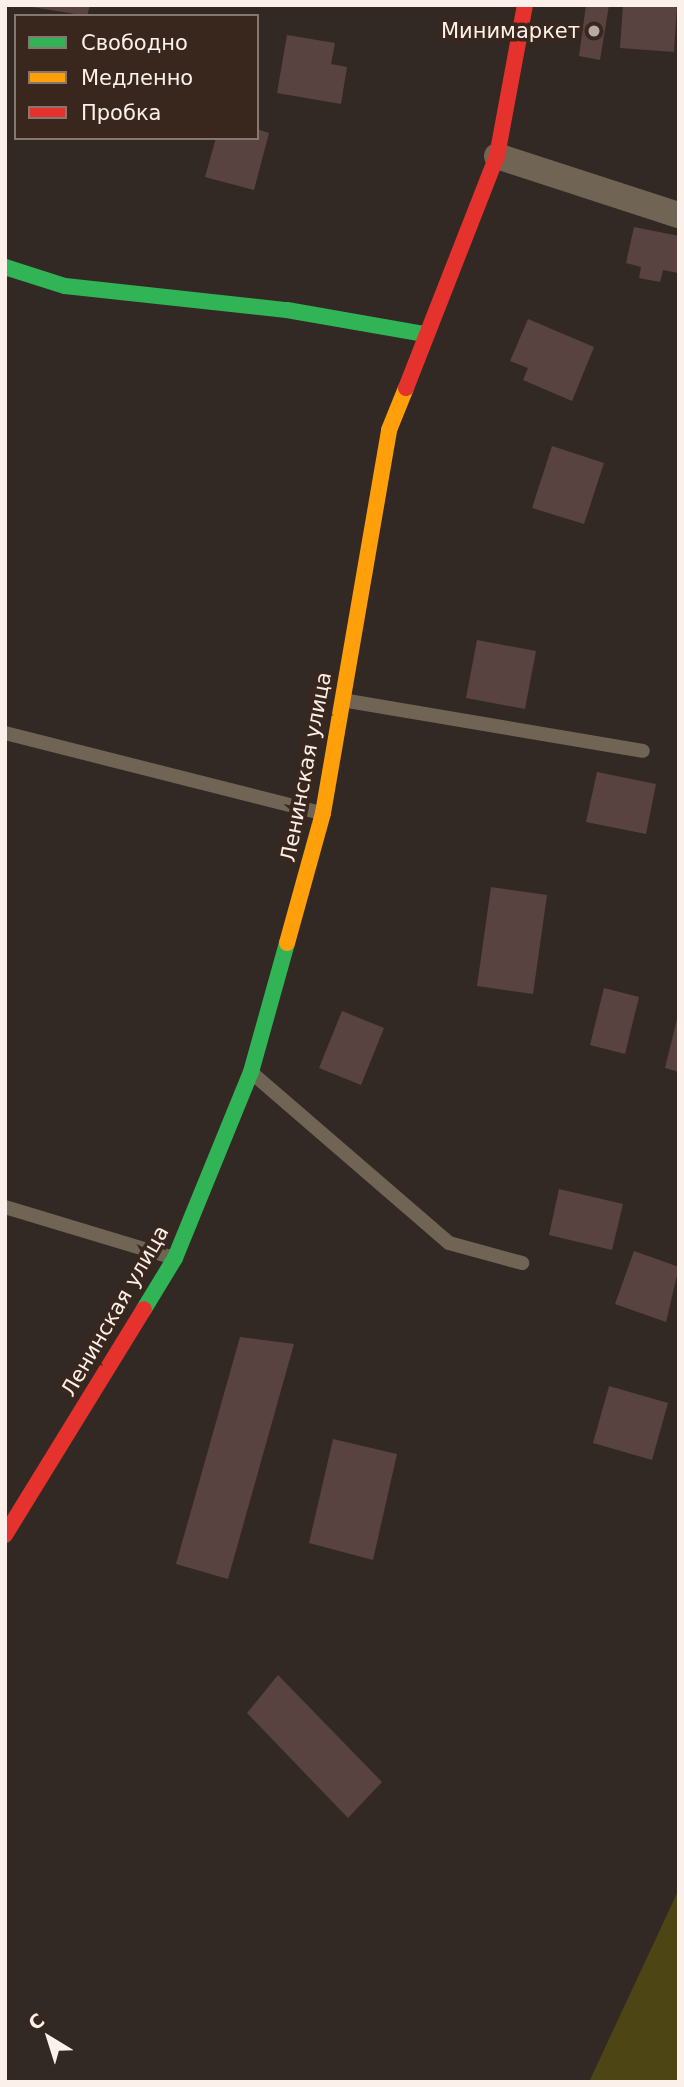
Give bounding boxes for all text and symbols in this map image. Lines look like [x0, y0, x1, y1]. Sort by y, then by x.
legend [14, 14, 259, 140]
place label: Минимаркет [441, 18, 580, 44]
marker: Минимаркет [586, 23, 602, 39]
text: Свободно [81, 31, 188, 55]
text: Медленно [81, 66, 193, 90]
text: Пробка [81, 101, 161, 125]
street label: Ленинская улица [275, 670, 337, 864]
street label: Ленинская улица [56, 1221, 174, 1401]
north arrow [14, 2003, 84, 2073]
text: С [24, 2008, 48, 2034]

